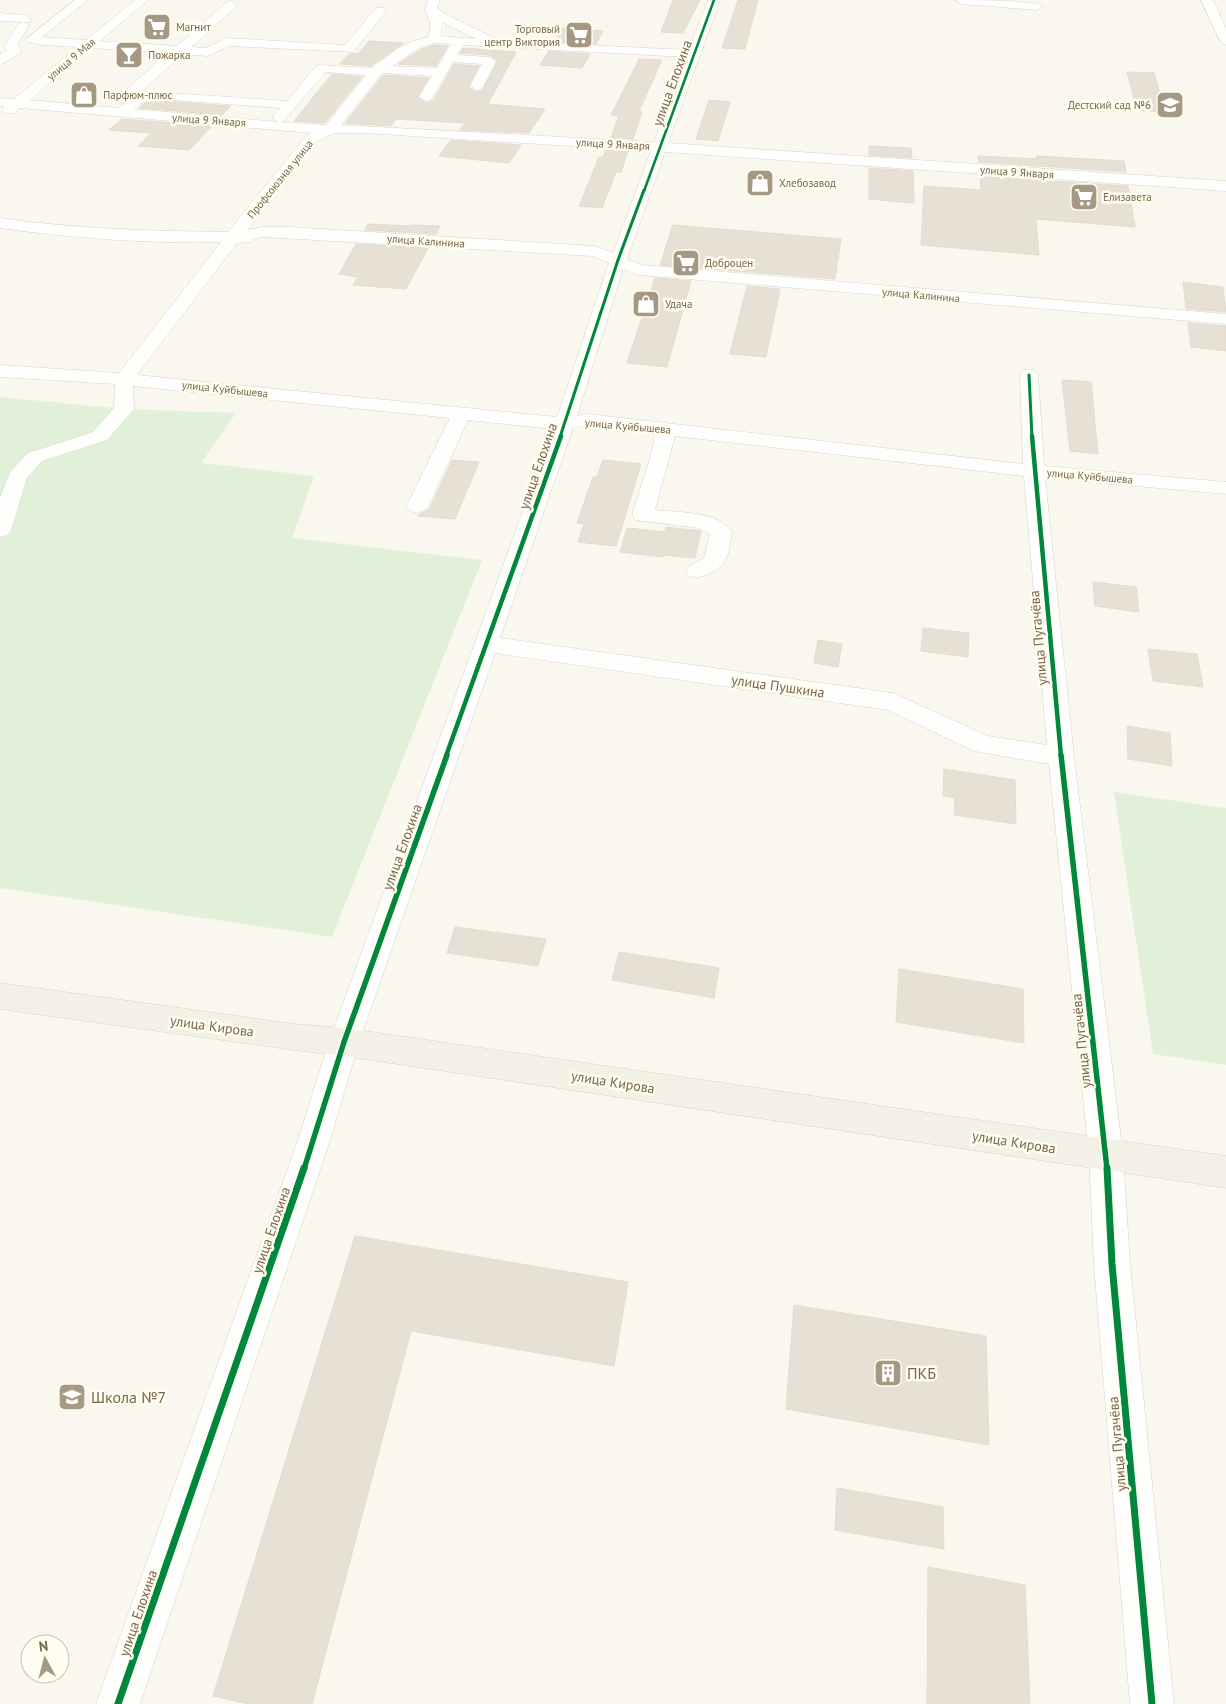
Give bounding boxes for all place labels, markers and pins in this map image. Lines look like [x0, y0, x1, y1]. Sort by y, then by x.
supermarket icon: Магнит [142, 12, 172, 42]
place label: Магнит [176, 20, 211, 34]
supermarket icon: Торговый центр Виктория [564, 20, 594, 50]
place label: Торговый центр Виктория [484, 22, 560, 49]
bar icon: Пожарка [114, 40, 144, 70]
place label: Пожарка [148, 48, 190, 62]
shop icon: Парфюм-плюс [69, 80, 99, 110]
place label: Парфюм-плюс [103, 88, 172, 102]
school or university icon: Дестский сад №6 [1155, 90, 1185, 120]
place label: Дестский сад №6 [1068, 98, 1151, 112]
shop icon: Хлебозавод [745, 168, 775, 198]
place label: Хлебозавод [779, 176, 836, 190]
supermarket icon: Елизавета [1069, 182, 1099, 212]
place label: Елизавета [1103, 190, 1152, 204]
supermarket icon: Доброцен [671, 248, 701, 278]
place label: Доброцен [705, 256, 753, 270]
shop icon: Удача [631, 289, 661, 319]
place label: Удача [665, 297, 692, 311]
building icon: ПКБ [873, 1358, 903, 1388]
place label: ПКБ [907, 1363, 936, 1383]
school or university icon: Школа №7 [57, 1382, 87, 1412]
place label: Школа №7 [91, 1387, 166, 1407]

